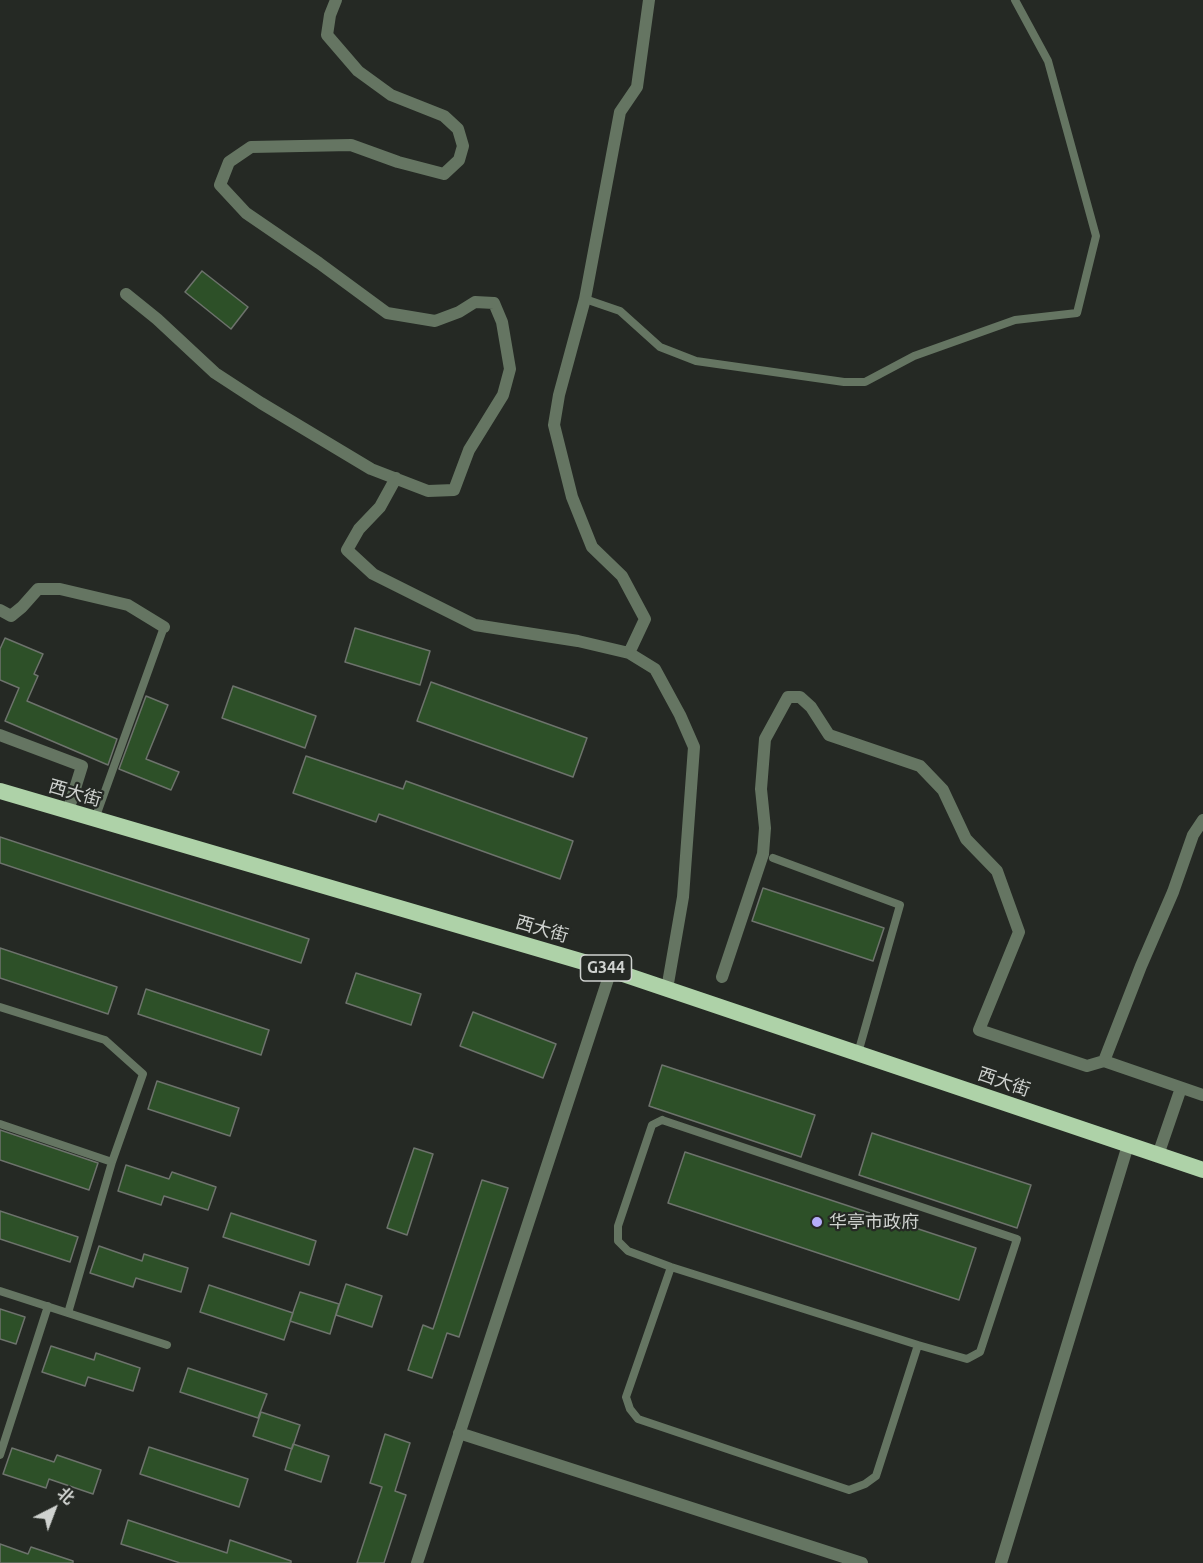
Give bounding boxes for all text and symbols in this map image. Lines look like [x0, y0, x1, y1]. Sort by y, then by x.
street label: 西大街 [46, 775, 104, 811]
street label: 西大街 [513, 911, 571, 947]
road number: G344 [580, 955, 632, 981]
street label: 西大街 [975, 1063, 1033, 1101]
place label: 华亭市政府 [829, 1211, 919, 1233]
marker: 华亭市政府 [810, 1215, 824, 1229]
north arrow [24, 1479, 84, 1539]
text: 北 [54, 1484, 78, 1508]

